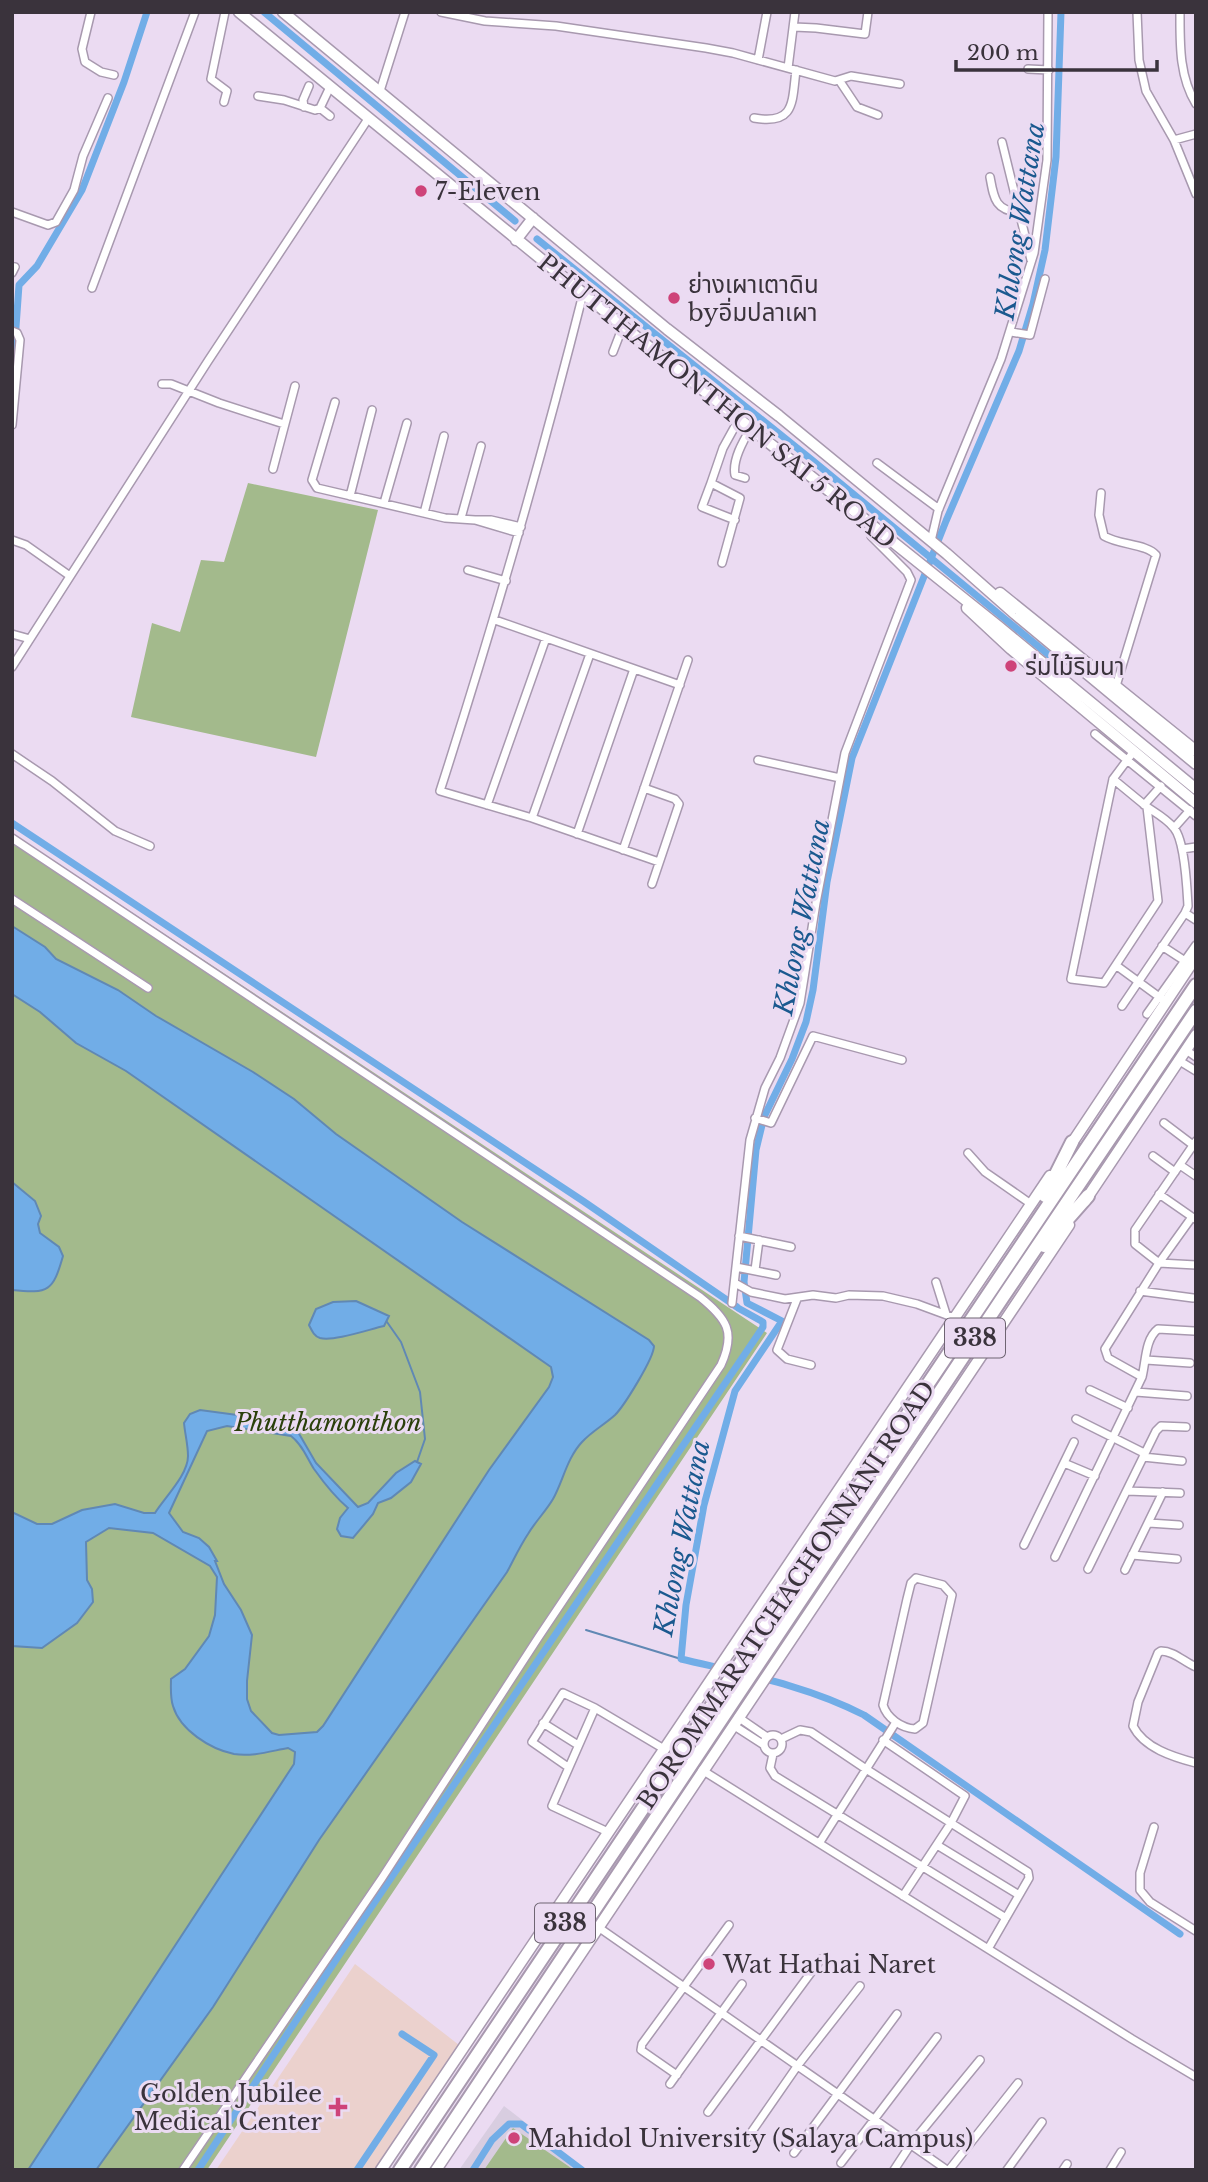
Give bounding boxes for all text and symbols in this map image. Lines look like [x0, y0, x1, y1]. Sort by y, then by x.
scale bar [956, 28, 1157, 72]
text: 200 m [967, 40, 1039, 66]
water label: Khlong Wattana [988, 120, 1051, 323]
place label: 7-Eleven [435, 177, 541, 206]
marker: 7-Eleven [413, 183, 429, 199]
street label: PHUTTHAMONTHON SAI 5 ROAD [532, 248, 902, 554]
place label: ย่างเผาเตาดิน byอิ่มปลาเผา [687, 270, 819, 327]
marker: ย่างเผาเตาดิน byอิ่มปลาเผา [666, 290, 682, 306]
place label: ร่มไม้ริมนา [1025, 652, 1124, 681]
marker: ร่มไม้ริมนา [1003, 658, 1019, 674]
water label: Khlong Wattana [767, 816, 837, 1019]
road number: 338 [945, 1318, 1005, 1358]
street label: BOROMMARATCHACHONNANI ROAD [631, 1375, 941, 1815]
park label: Phutthamonthon [233, 1408, 422, 1437]
water label: Khlong Wattana [647, 1437, 717, 1640]
road number: 338 [535, 1904, 595, 1942]
place label: Wat Hathai Naret [722, 1950, 936, 1979]
marker: Wat Hathai Naret [701, 1956, 717, 1972]
place label: Golden Jubilee Medical Center [134, 2079, 323, 2136]
marker: Golden Jubilee Medical Center [328, 2097, 348, 2117]
place label: Mahidol University (Salaya Campus) [528, 2124, 973, 2153]
marker: Mahidol University (Salaya Campus) [506, 2130, 522, 2146]

